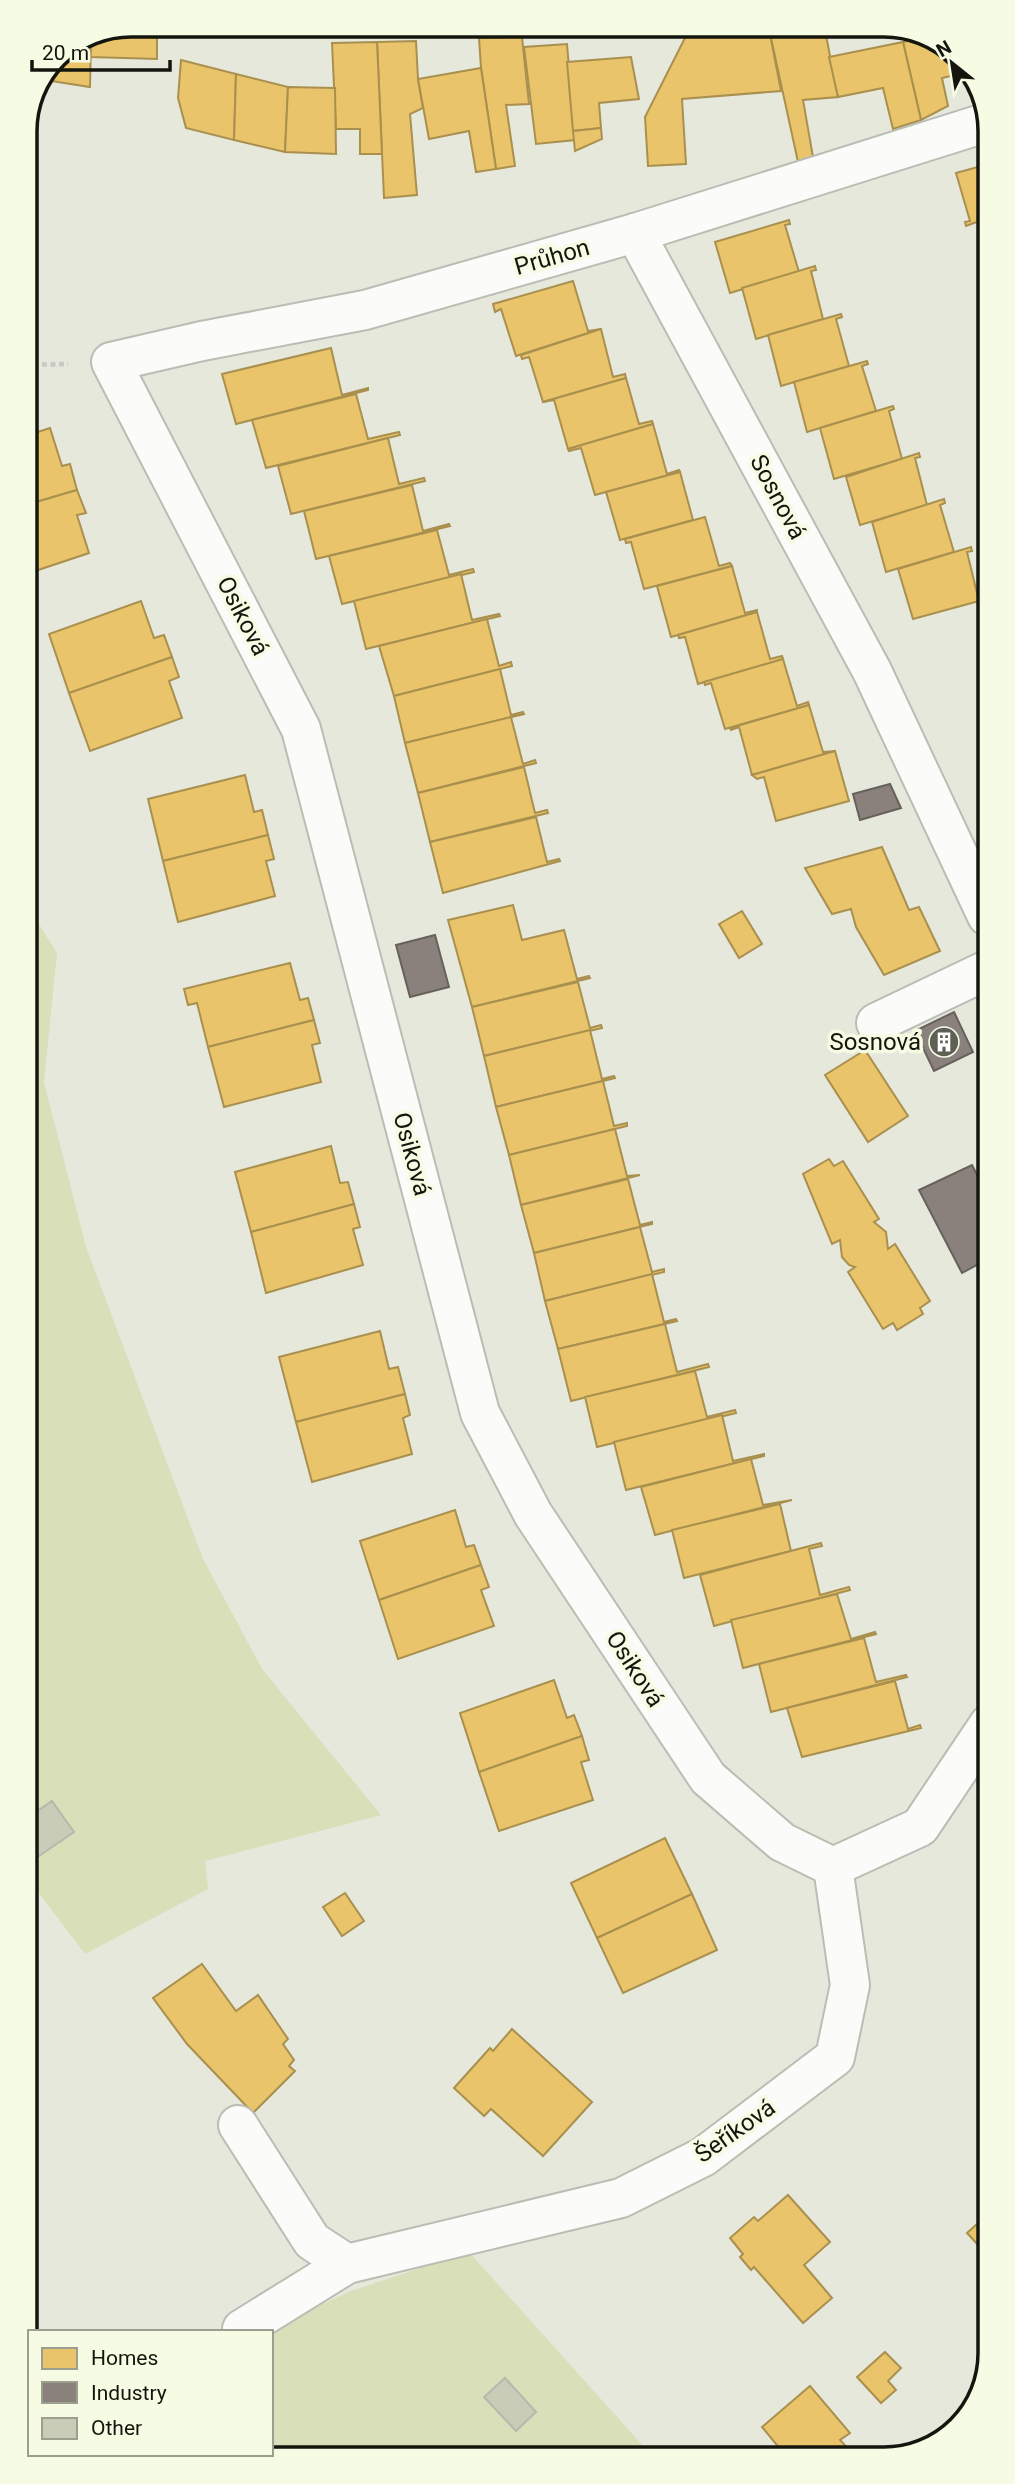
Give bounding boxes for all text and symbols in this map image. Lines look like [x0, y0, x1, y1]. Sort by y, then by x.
scale bar [32, 28, 170, 72]
north arrow [917, 28, 987, 98]
text: N [932, 35, 955, 62]
text: 20 m [42, 41, 89, 65]
street label: Průhon [511, 233, 593, 281]
street label: Sosnová [744, 450, 812, 544]
street label: Osiková [211, 572, 275, 660]
building icon: Sosnová [927, 1025, 961, 1059]
place label: Sosnová [829, 1028, 921, 1056]
street label: Osiková [387, 1109, 437, 1199]
street label: Osiková [600, 1626, 670, 1712]
street label: Šeříková [690, 2093, 780, 2169]
legend [28, 2330, 273, 2456]
text: Homes [91, 2346, 158, 2370]
text: Industry [91, 2381, 167, 2405]
text: Other [91, 2416, 142, 2440]

